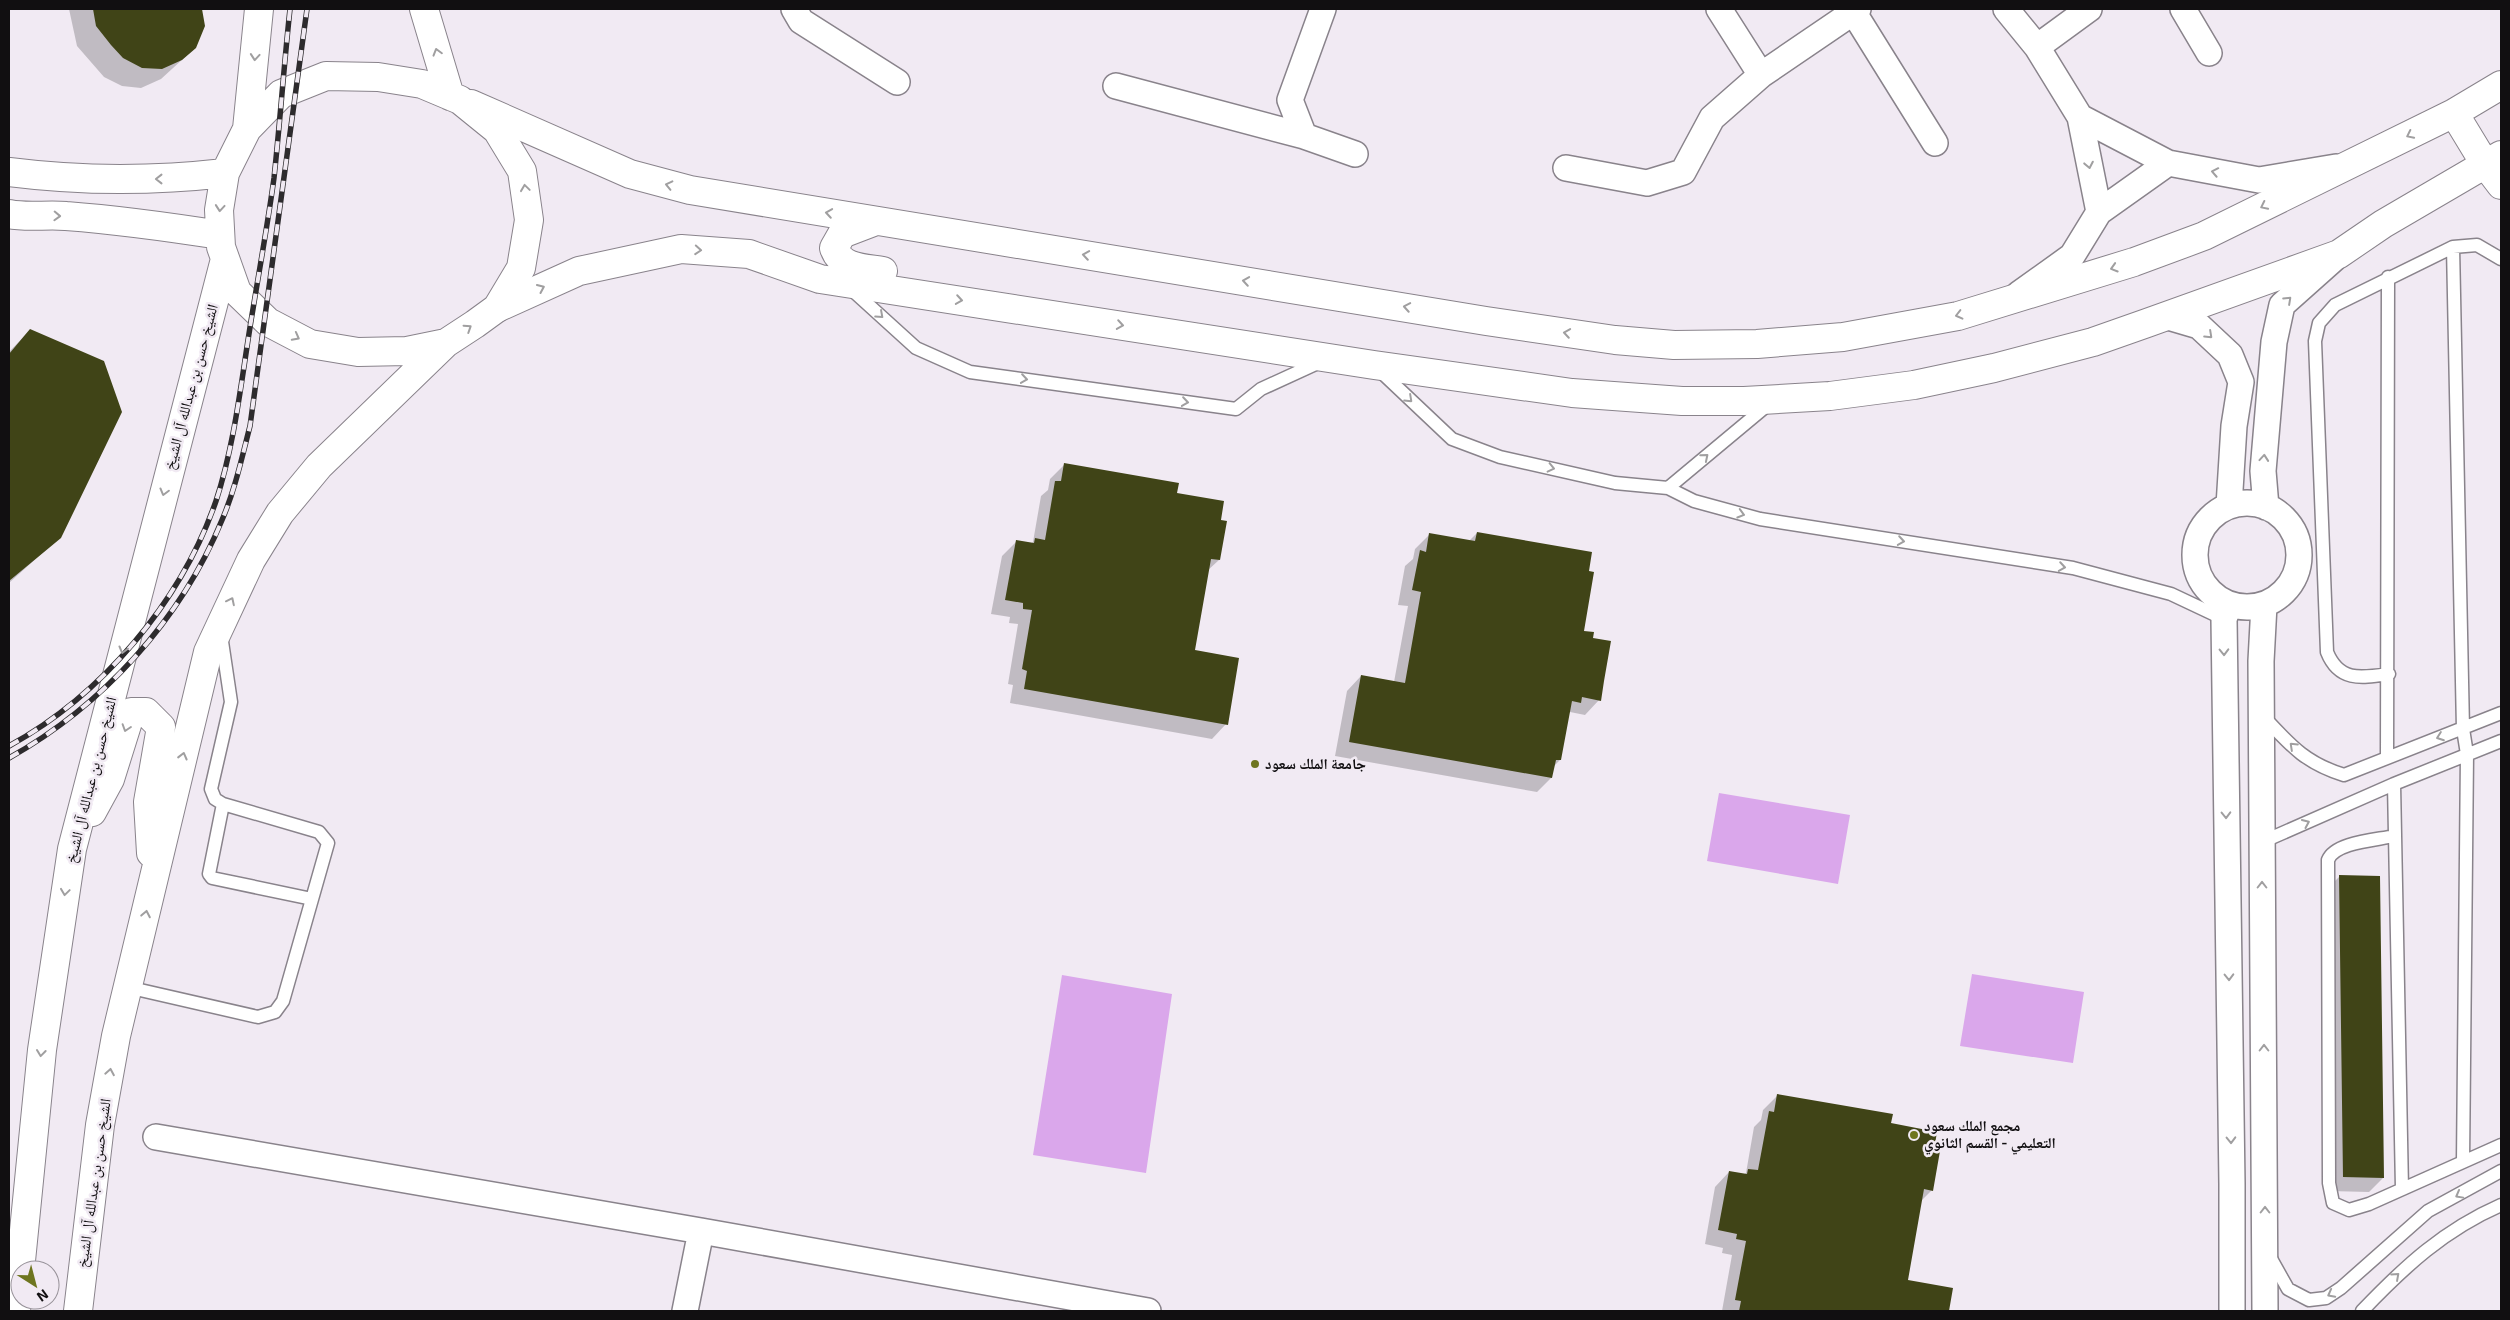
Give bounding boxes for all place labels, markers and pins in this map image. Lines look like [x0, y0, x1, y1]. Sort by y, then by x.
place label: جامعة الملك سعود [1265, 754, 1366, 772]
marker: جامعة الملك سعود [1249, 758, 1261, 770]
place label: مجمع الملك سعود التعليمي - القسم الثانوي [1924, 1116, 2056, 1155]
marker: مجمع الملك سعود التعليمي - القسم الثانوي [1908, 1129, 1920, 1141]

